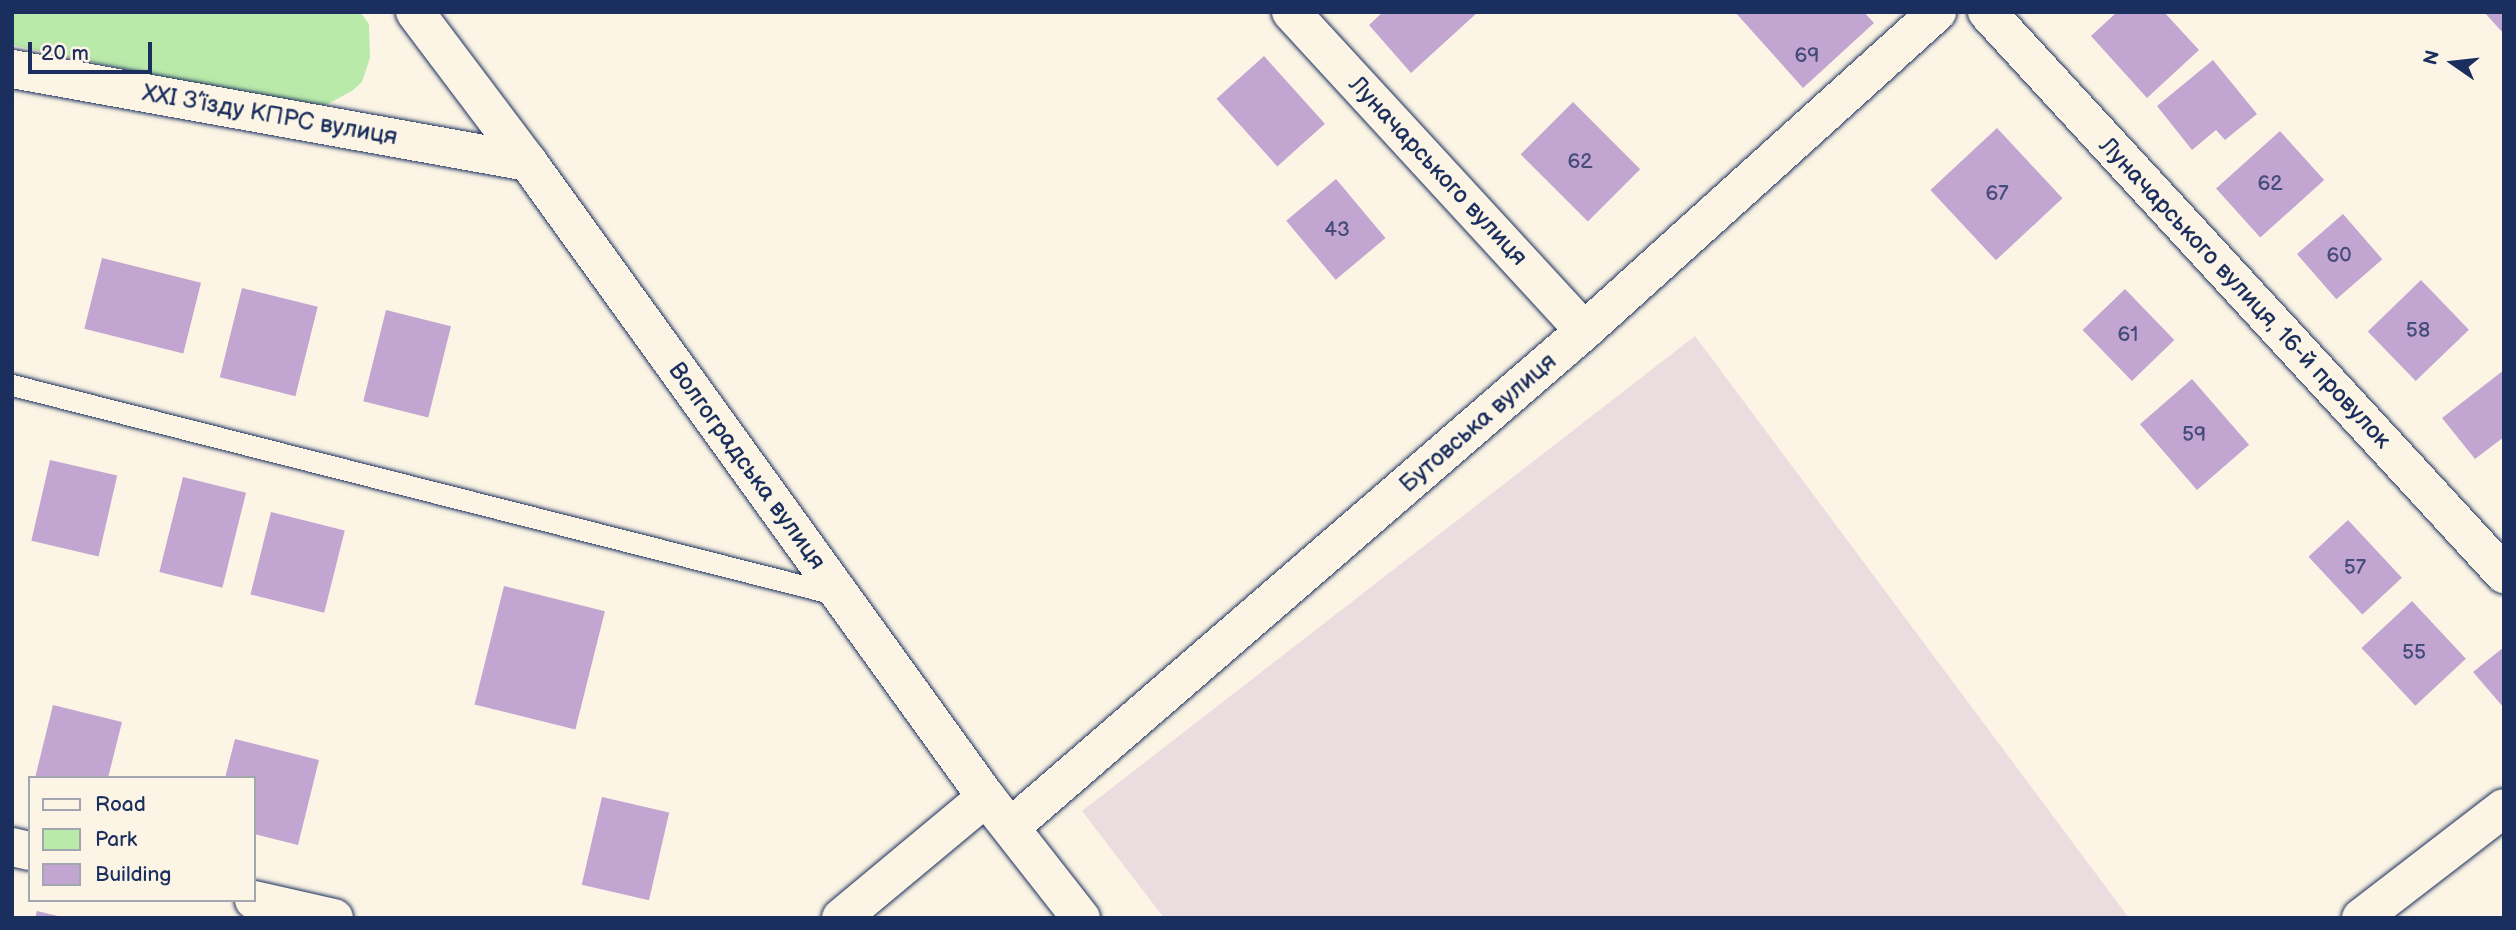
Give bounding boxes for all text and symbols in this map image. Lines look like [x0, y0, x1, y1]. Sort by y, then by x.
scale bar [32, 28, 156, 72]
north arrow [2418, 28, 2488, 98]
text: 20 m [41, 41, 89, 66]
house number: 69 [1795, 43, 1819, 69]
text: N [2419, 48, 2445, 68]
street label: Луначарського вулиця [1343, 70, 1533, 272]
street label: XXI З’їзду КПРС вулиця [140, 78, 400, 152]
street label: Луначарського вулиця, 16-й провулок [2093, 131, 2397, 455]
house number: 62 [1567, 149, 1593, 175]
house number: 62 [2257, 171, 2283, 197]
house number: 67 [1985, 181, 2009, 207]
house number: 43 [1324, 217, 1350, 243]
house number: 60 [2326, 243, 2352, 269]
house number: 58 [2406, 318, 2430, 344]
house number: 61 [2118, 322, 2138, 348]
street label: Бутовська вулиця [1394, 347, 1562, 499]
street label: Волгоградська вулиця [662, 357, 832, 575]
house number: 59 [2182, 422, 2206, 448]
house number: 57 [2344, 555, 2366, 581]
house number: 55 [2402, 640, 2426, 666]
legend [28, 776, 256, 902]
text: Road [95, 792, 146, 817]
text: Park [95, 827, 137, 852]
text: Building [95, 862, 171, 887]

